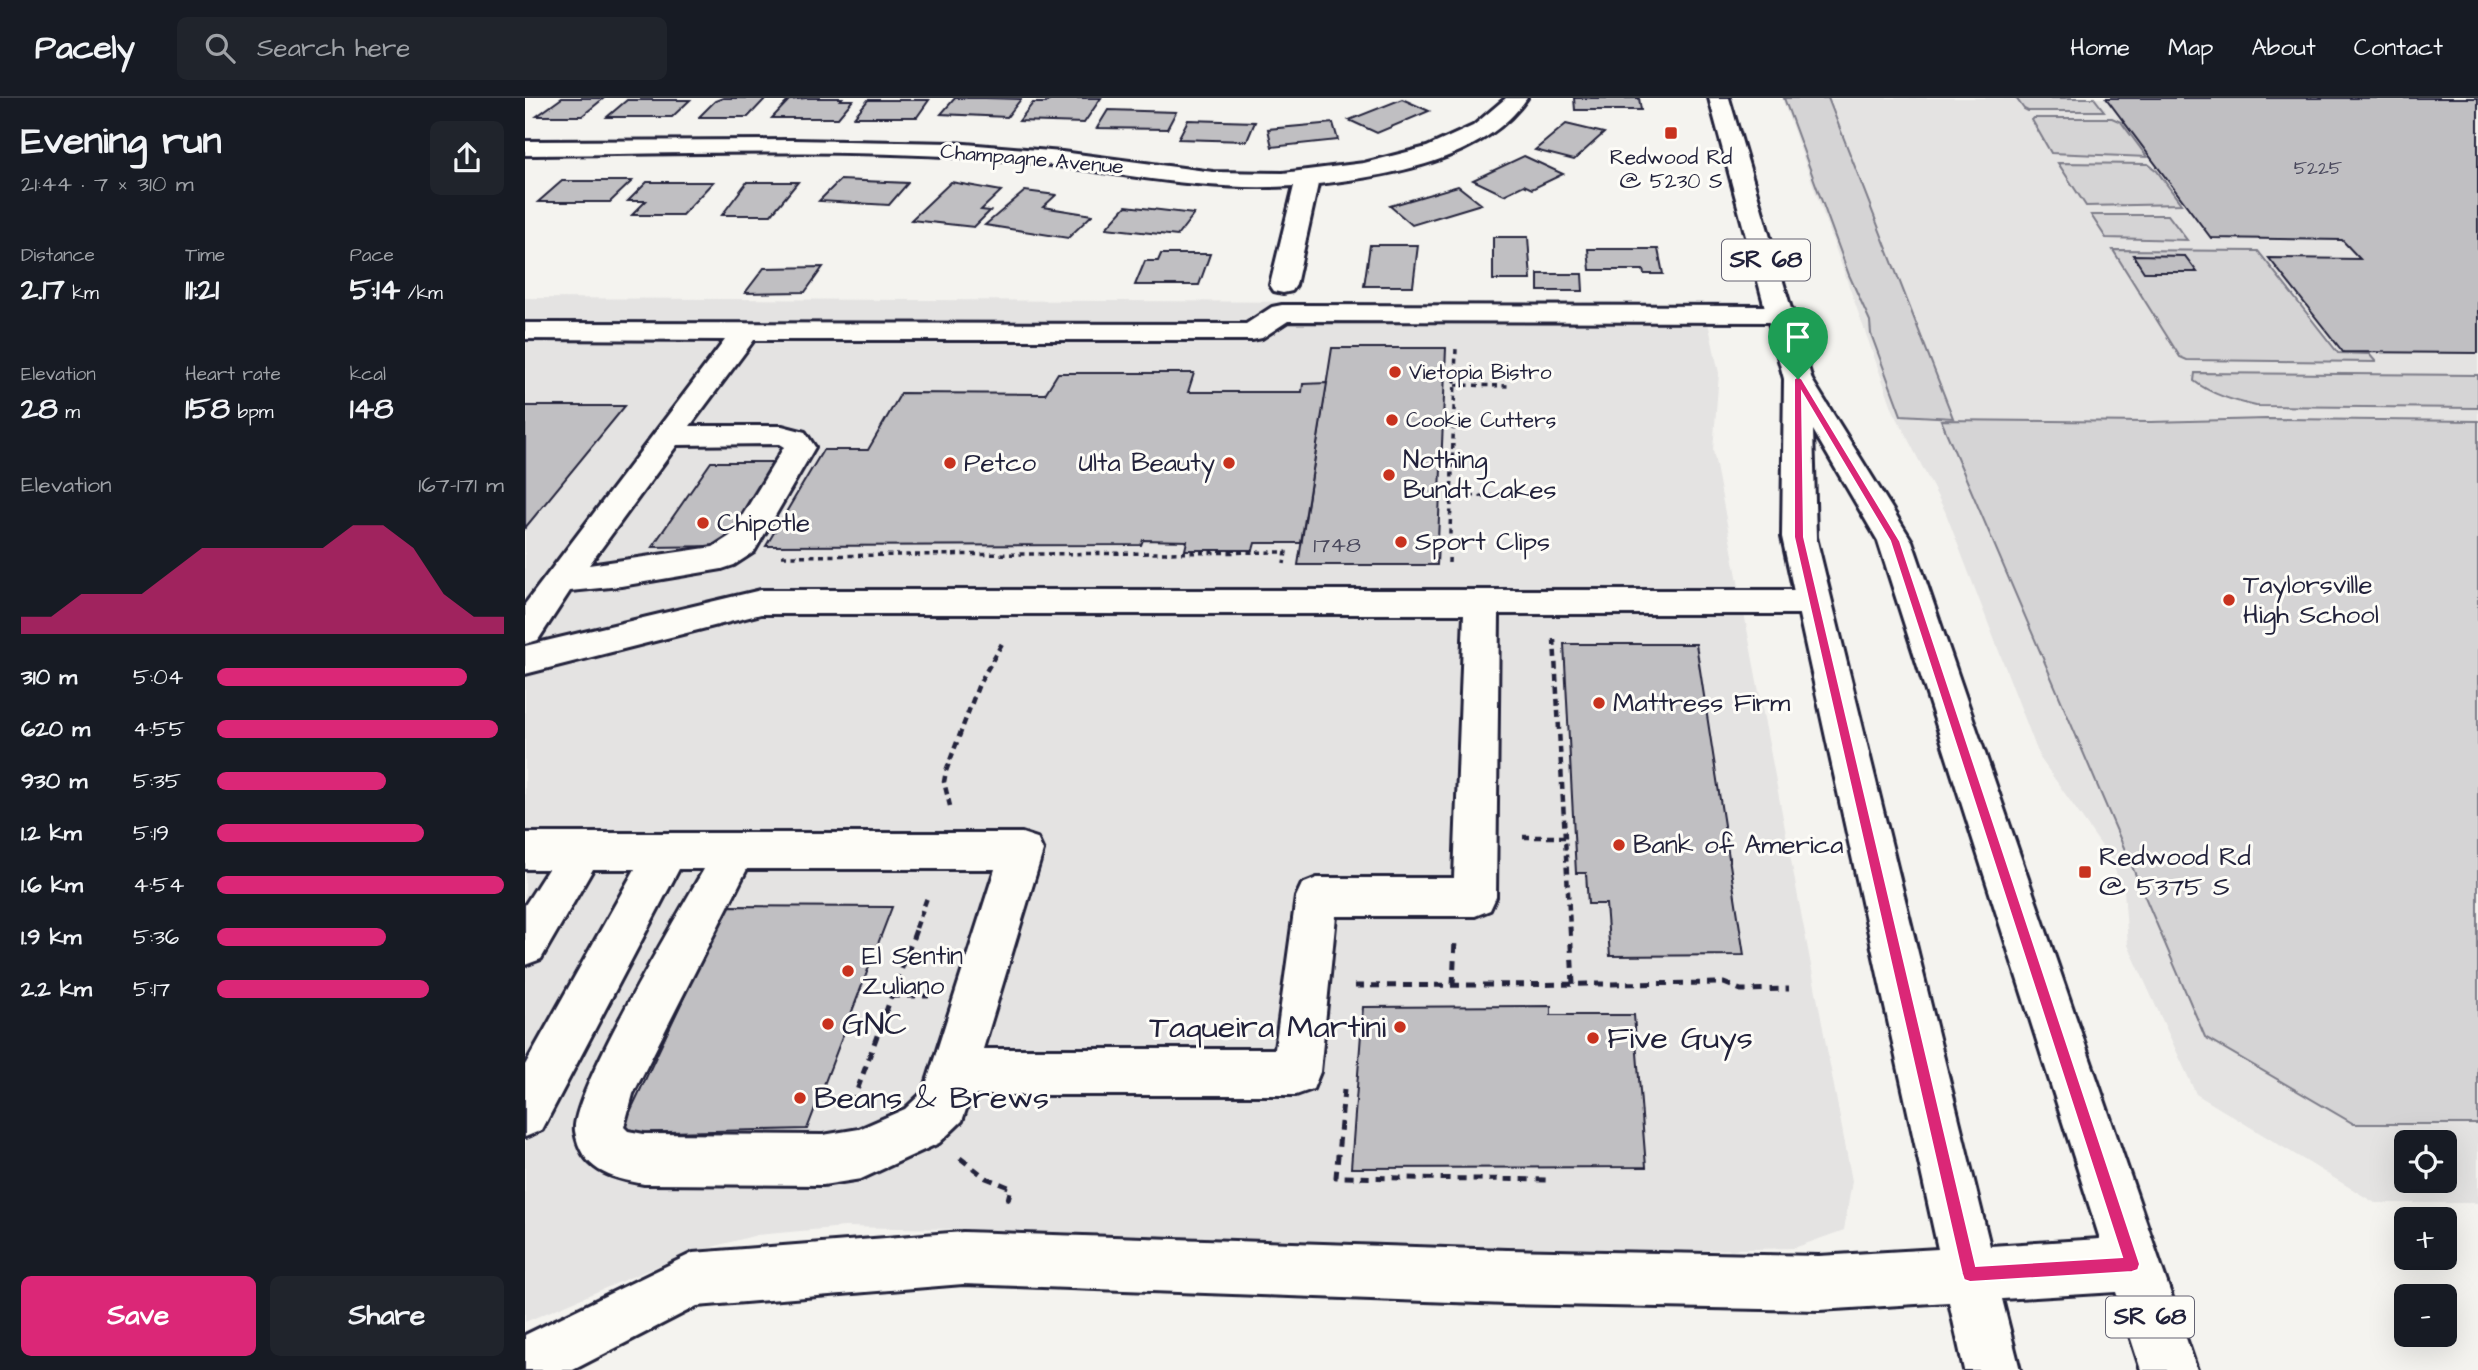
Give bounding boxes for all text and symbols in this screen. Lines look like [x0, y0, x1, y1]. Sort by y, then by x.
search box [177, 17, 667, 80]
text: Pacely [35, 25, 135, 71]
icon: search [201, 29, 239, 67]
text: Search here [257, 30, 410, 66]
text: Home [2070, 31, 2130, 65]
text: Map [2168, 31, 2213, 65]
text: About [2251, 31, 2316, 65]
text: Contact [2354, 31, 2443, 65]
text: Evening run [21, 116, 222, 168]
button: share [430, 121, 504, 195]
marker: Redwood Rd @ 5230 S [1663, 125, 1679, 141]
street label: Champagne Avenue [939, 137, 1125, 183]
place label: Redwood Rd @ 5230 S [1610, 143, 1733, 196]
house number: 5225 [2294, 155, 2343, 182]
text: 21:44 · 7 × 310 m [21, 168, 194, 200]
road number: SR 68 [1722, 240, 1810, 280]
text: Distance [21, 242, 95, 269]
text: Time [185, 242, 225, 269]
text: Pace [350, 242, 394, 269]
text: 2.17 [21, 269, 65, 311]
text: 11:21 [185, 269, 219, 311]
text: 5:14 [350, 269, 400, 311]
text: km [65, 280, 99, 307]
text: /km [400, 280, 443, 307]
pin [1768, 307, 1828, 379]
icon: arrive [1779, 318, 1817, 356]
place label: Vietopia Bistro [1409, 358, 1552, 388]
text: Elevation [21, 361, 96, 388]
text: Heart rate [185, 361, 281, 388]
text: kcal [350, 361, 386, 388]
marker: Vietopia Bistro [1387, 364, 1403, 380]
text: 28 [21, 388, 58, 430]
text: 158 [185, 388, 230, 430]
text: 148 [350, 388, 393, 430]
text: m [58, 399, 80, 426]
text: bpm [230, 399, 274, 426]
place label: Cookie Cutters [1406, 406, 1556, 435]
marker: Cookie Cutters [1384, 412, 1400, 428]
place label: Nothing Bundt Cakes [1403, 442, 1557, 508]
place label: Petco [964, 445, 1037, 481]
place label: Ulta Beauty [1078, 445, 1215, 483]
marker: Petco [942, 455, 958, 471]
marker: Ulta Beauty [1221, 455, 1237, 471]
marker: Nothing Bundt Cakes [1381, 467, 1397, 483]
text: Elevation [21, 469, 112, 501]
text: 167–171 m [418, 469, 504, 501]
place label: Chipotle [717, 505, 810, 541]
marker: Chipotle [695, 515, 711, 531]
place label: Sport Clips [1415, 524, 1550, 560]
house number: 1748 [1313, 529, 1361, 561]
marker: Sport Clips [1393, 534, 1409, 550]
place label: Taylorsville High School [2243, 567, 2379, 635]
marker: Taylorsville High School [2221, 592, 2237, 608]
text: 310 m [21, 661, 77, 693]
text: 5:04 [133, 661, 183, 693]
place label: Mattress Firm [1613, 685, 1791, 721]
marker: Mattress Firm [1591, 695, 1607, 711]
text: 620 m [21, 713, 90, 745]
text: 4:55 [133, 713, 185, 745]
text: 930 m [21, 765, 87, 797]
text: 5:35 [133, 765, 181, 797]
text: 1.2 km [21, 817, 82, 849]
text: 5:19 [133, 817, 169, 849]
place label: Bank of America [1633, 827, 1844, 863]
marker: Bank of America [1611, 837, 1627, 853]
place label: Redwood Rd @ 5375 S [2099, 839, 2251, 905]
marker: Redwood Rd @ 5375 S [2077, 864, 2093, 880]
text: 1.6 km [21, 869, 83, 901]
text: 4:54 [133, 869, 184, 901]
text: 1.9 km [21, 921, 82, 953]
text: 5:36 [133, 921, 179, 953]
place label: El Sentin Zuliano [862, 938, 963, 1004]
marker: El Sentin Zuliano [840, 963, 856, 979]
text: 2.2 km [21, 973, 92, 1005]
text: 5:17 [133, 973, 170, 1005]
place label: GNC [842, 1002, 907, 1047]
place label: Taqueira Martini [1149, 1005, 1386, 1050]
marker: GNC [820, 1016, 836, 1032]
place label: Five Guys [1607, 1016, 1753, 1061]
marker: Taqueira Martini [1392, 1019, 1408, 1035]
marker: Five Guys [1585, 1030, 1601, 1046]
place label: Beans & Brews [814, 1076, 1049, 1121]
marker: Beans & Brews [792, 1090, 808, 1106]
map controls [2394, 1130, 2457, 1347]
button: locate [2394, 1130, 2457, 1193]
button: + [2394, 1207, 2457, 1270]
button: Save [21, 1276, 256, 1356]
button: Share [270, 1276, 504, 1356]
button: − [2394, 1284, 2457, 1347]
road number: SR 68 [2106, 1296, 2194, 1338]

